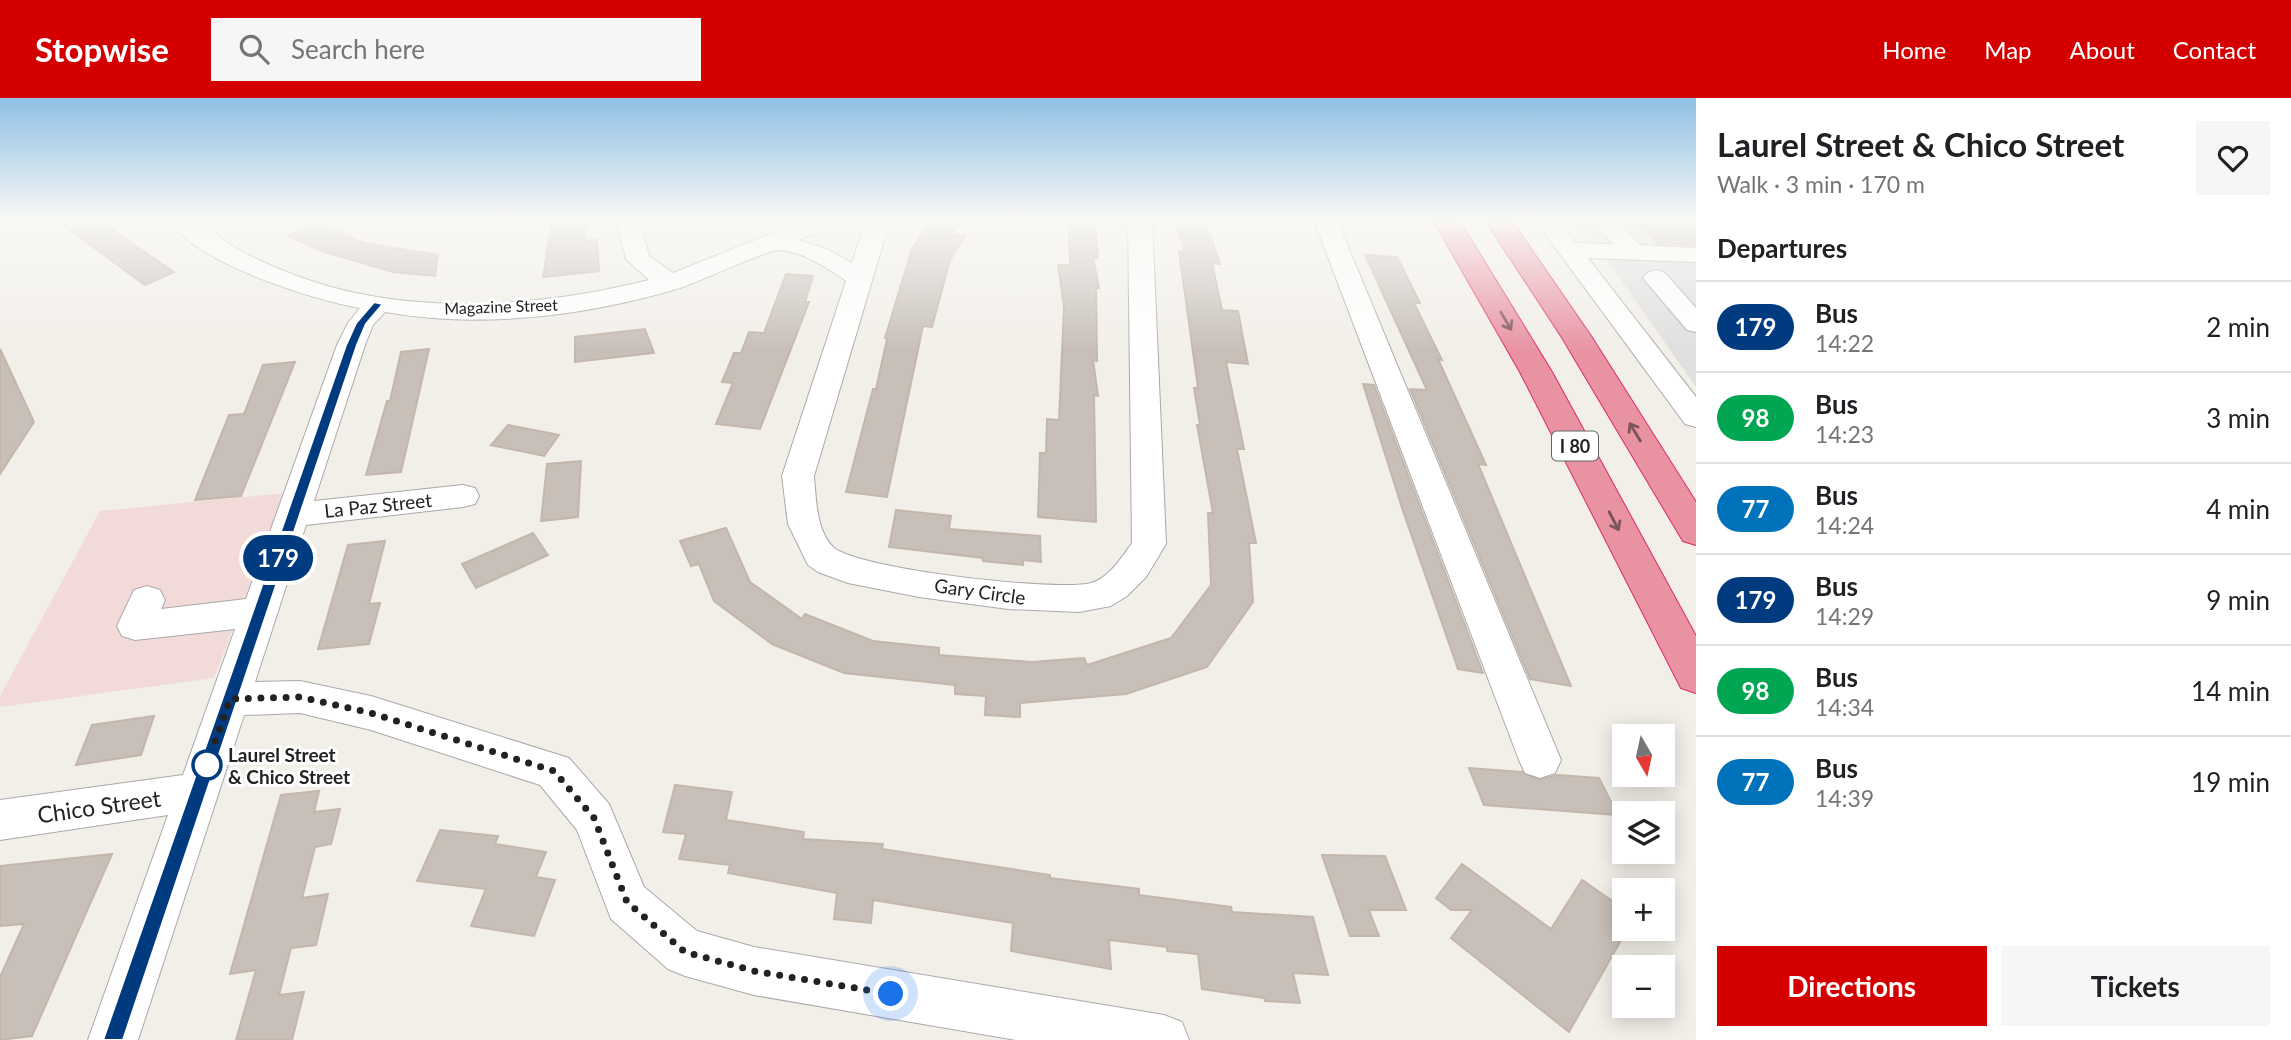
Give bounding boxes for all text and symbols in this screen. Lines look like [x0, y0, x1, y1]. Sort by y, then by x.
search box [211, 18, 701, 81]
text: Stopwise [35, 29, 169, 69]
icon: search [235, 30, 273, 68]
text: Search here [291, 33, 425, 65]
text: Home [1882, 35, 1946, 64]
text: Map [1984, 35, 2032, 64]
text: About [2070, 35, 2135, 64]
text: Contact [2173, 35, 2256, 64]
button: heart [2196, 121, 2270, 195]
text: Laurel Street & Chico Street [1717, 124, 2124, 164]
text: Walk · 3 min · 170 m [1717, 170, 1925, 198]
text: Departures [1717, 232, 1847, 264]
street label: Magazine Street [444, 295, 558, 317]
text: Bus [1815, 297, 1858, 329]
one-way arrow [1499, 310, 1513, 330]
text: 2 min [2206, 311, 2270, 343]
text: 179 [1735, 312, 1776, 341]
text: 14:22 [1815, 329, 1874, 357]
text: Bus [1815, 388, 1858, 420]
text: 3 min [2206, 402, 2270, 434]
text: 98 [1742, 403, 1769, 432]
text: 14:23 [1815, 420, 1874, 448]
one-way arrow [1628, 423, 1643, 442]
road number: I 80 [1552, 432, 1598, 460]
text: Bus [1815, 479, 1858, 511]
street label: La Paz Street [323, 488, 433, 522]
text: 4 min [2206, 493, 2270, 525]
text: 77 [1742, 494, 1769, 523]
one-way arrow [1608, 510, 1622, 531]
text: 14:24 [1815, 511, 1874, 539]
line badge: 179 [238, 535, 318, 581]
text: 179 [257, 543, 299, 572]
text: Bus [1815, 570, 1858, 602]
street label: Gary Circle [933, 573, 1027, 609]
text: 9 min [2206, 584, 2270, 616]
text: 179 [1735, 585, 1776, 614]
text: 14:29 [1815, 602, 1874, 630]
text: Bus [1815, 661, 1858, 693]
text: 14 min [2191, 675, 2270, 707]
text: 98 [1742, 676, 1769, 705]
text: 14:34 [1815, 693, 1874, 721]
north arrow [1612, 724, 1675, 788]
map controls [1612, 724, 1675, 1018]
place label: Laurel Street & Chico Street [228, 743, 350, 788]
marker: Laurel Street & Chico Street [192, 750, 222, 780]
text: Bus [1815, 752, 1858, 784]
text: 19 min [2191, 766, 2270, 798]
text: 77 [1742, 767, 1769, 796]
street label: Chico Street [36, 783, 163, 828]
text: 14:39 [1815, 784, 1874, 812]
button: layers [1612, 801, 1675, 864]
button: + [1612, 878, 1675, 941]
button: Directions [1717, 946, 1987, 1026]
button: Tickets [2001, 946, 2270, 1026]
button: − [1612, 955, 1675, 1018]
your location [873, 976, 908, 1011]

